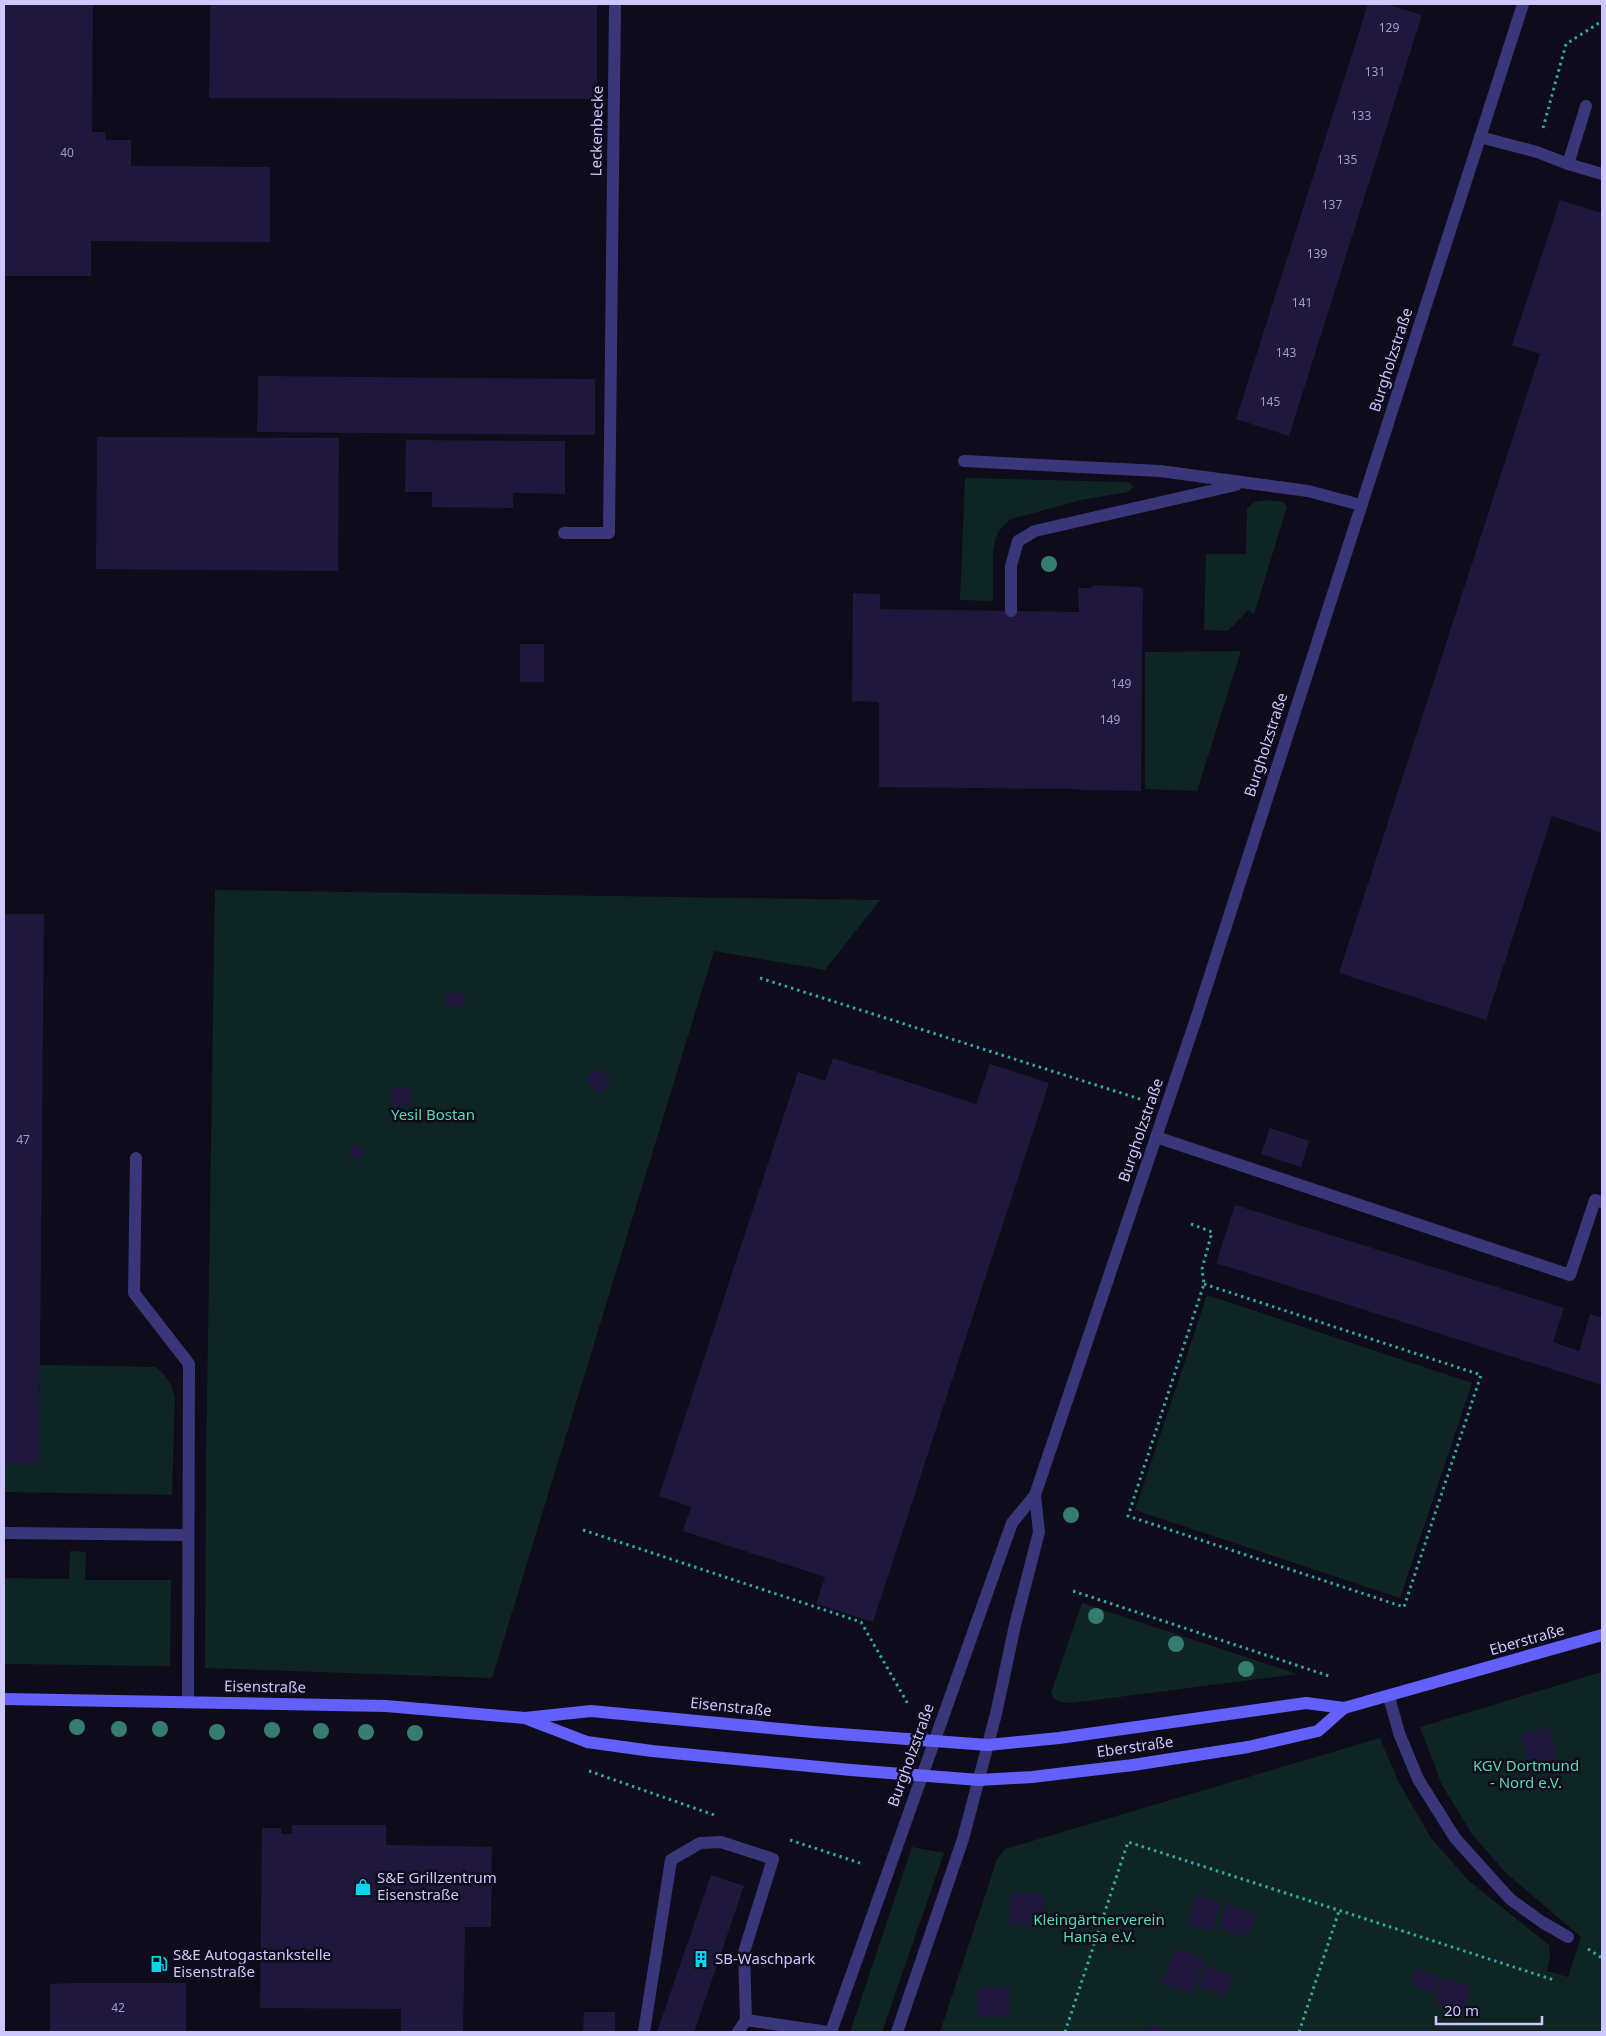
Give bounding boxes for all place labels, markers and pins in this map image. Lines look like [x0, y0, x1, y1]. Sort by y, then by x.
place label: S&E Grillzentrum Eisenstraße [377, 1867, 497, 1904]
shop icon: S&E Grillzentrum Eisenstraße [353, 1877, 373, 1897]
place label: S&E Autogastankstelle Eisenstraße [173, 1944, 331, 1981]
place label: SB-Waschpark [715, 1948, 815, 1968]
building icon: SB-Waschpark [691, 1949, 711, 1969]
fuel station icon: S&E Autogastankstelle Eisenstraße [149, 1954, 169, 1974]

